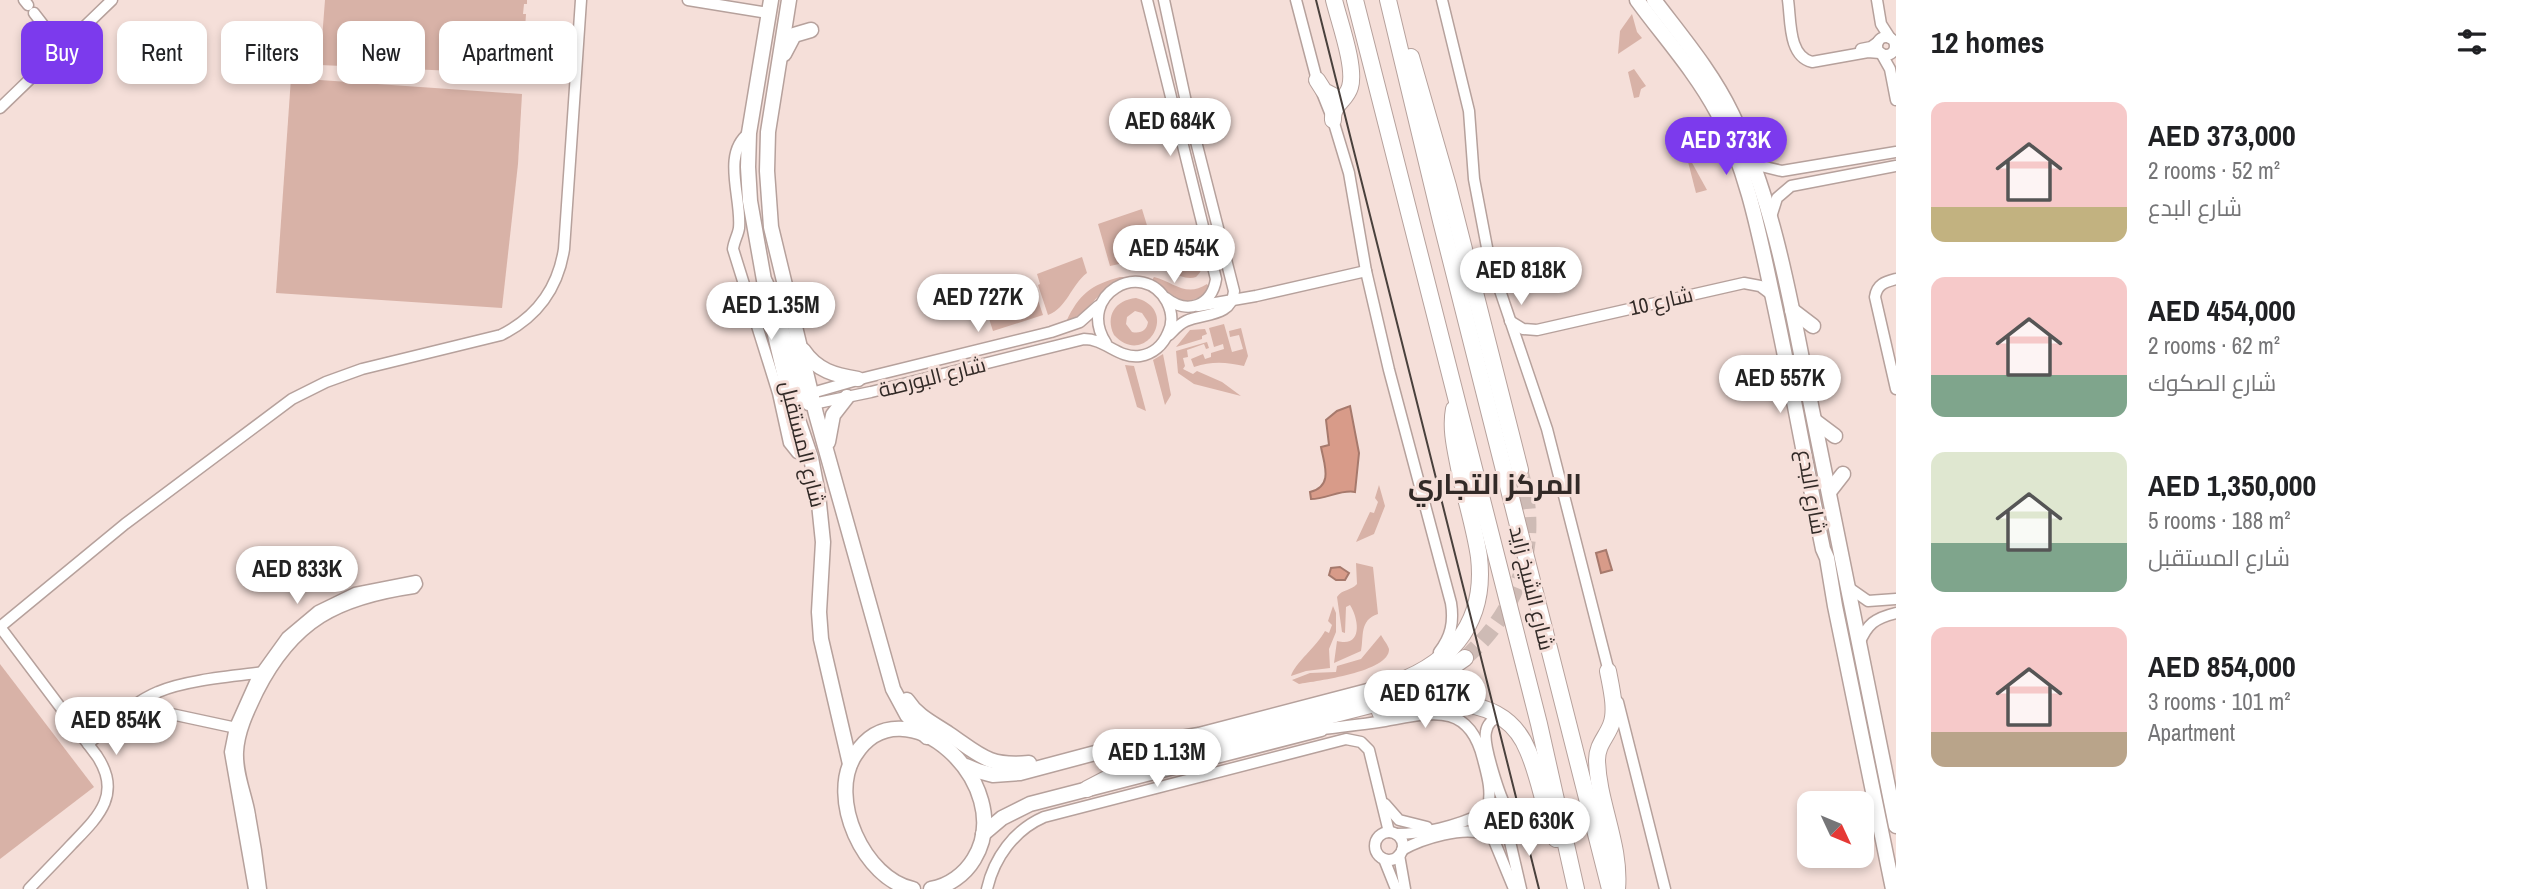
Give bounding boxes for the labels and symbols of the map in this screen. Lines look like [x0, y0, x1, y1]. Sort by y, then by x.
pin: AED 684K [1098, 99, 1242, 158]
pin: AED 373K [1654, 118, 1798, 177]
pin: AED 454K [1102, 226, 1246, 285]
pin: AED 818K [1449, 247, 1593, 307]
pin: AED 727K [906, 274, 1050, 334]
street label: شارع 10 [1626, 280, 1696, 322]
pin: AED 1.35M [691, 282, 851, 342]
street label: شارع البورصة [875, 350, 989, 404]
pin: AED 557K [1708, 356, 1852, 415]
street label: شارع المستقبل [773, 378, 833, 510]
street label: شارع البدع [1790, 447, 1834, 537]
district label: المركز التجاري [1408, 465, 1582, 507]
street label: شارع الشيخ زايد [1503, 523, 1561, 653]
pin: AED 833K [225, 546, 369, 606]
pin: AED 617K [1353, 670, 1497, 730]
pin: AED 854K [44, 698, 188, 757]
pin: AED 1.13M [1077, 730, 1237, 789]
north arrow [1797, 791, 1874, 868]
pin: AED 630K [1457, 798, 1601, 858]

